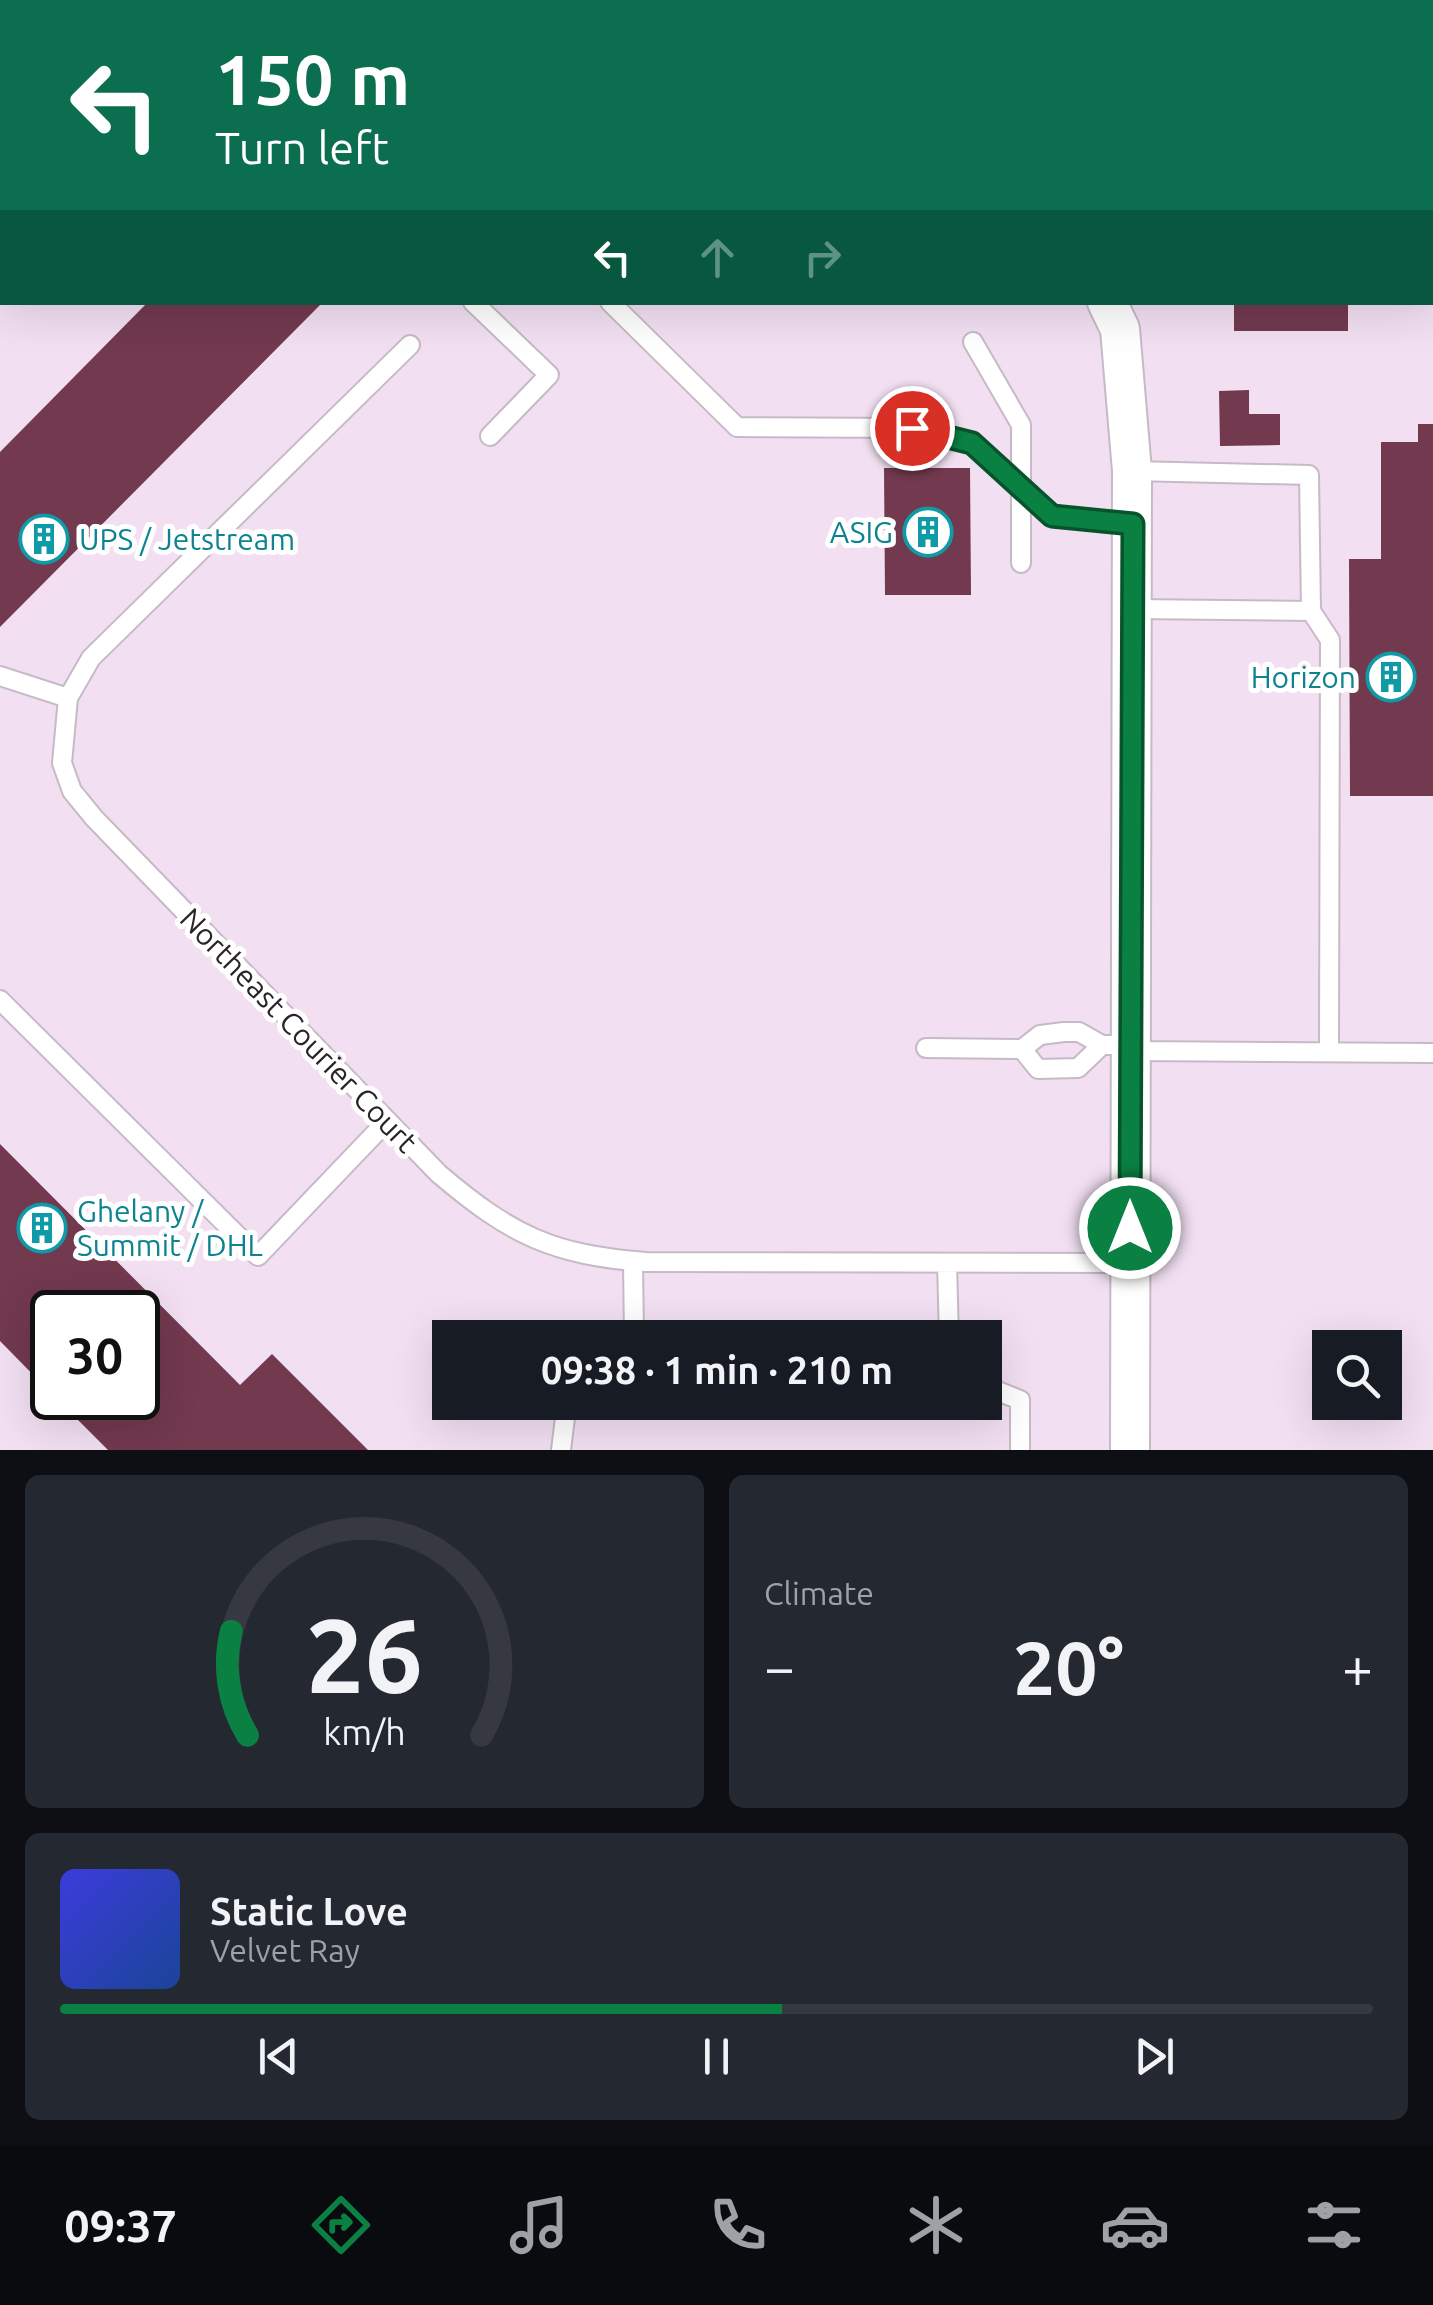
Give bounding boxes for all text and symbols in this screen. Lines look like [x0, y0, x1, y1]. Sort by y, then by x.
icon: left [50, 40, 180, 170]
text: 150 m [215, 40, 410, 118]
text: Turn left [215, 122, 389, 173]
icon: left [585, 230, 640, 285]
icon: ahead [690, 230, 745, 285]
icon: right [795, 230, 850, 285]
pin [870, 386, 955, 471]
icon: arrive [885, 401, 940, 456]
building icon: ASIG [902, 506, 954, 558]
building icon: UPS / Jetstream [18, 513, 70, 565]
place label: ASIG [830, 515, 893, 549]
place label: UPS / Jetstream [79, 522, 295, 556]
building icon: Horizon [1365, 651, 1417, 703]
place label: Horizon [1251, 660, 1356, 694]
street label: Northeast Courier Court [174, 901, 424, 1159]
position arrow [1078, 1176, 1182, 1280]
place label: Ghelany / Summit / DHL [77, 1194, 263, 1262]
building icon: Ghelany / Summit / DHL [16, 1202, 68, 1254]
speed limit sign: 30 [30, 1290, 160, 1420]
map controls [1312, 1330, 1402, 1420]
button: search [1312, 1330, 1402, 1420]
text: 09:38 · 1 min · 210 m [541, 1349, 893, 1391]
text: Climate [764, 1575, 874, 1611]
text: 26 [306, 1596, 423, 1713]
text: 20° [1013, 1625, 1124, 1709]
text: − [764, 1636, 795, 1697]
text: + [1342, 1636, 1373, 1697]
text: km/h [323, 1712, 406, 1752]
text: Static Love [210, 1890, 408, 1932]
text: Velvet Ray [210, 1932, 360, 1968]
icon: previous [251, 2029, 306, 2084]
icon: pause [689, 2029, 744, 2084]
icon: next [1127, 2029, 1182, 2084]
icon: directions [306, 2190, 376, 2260]
icon: music [504, 2190, 574, 2260]
icon: phone [703, 2190, 773, 2260]
icon: climate [901, 2190, 971, 2260]
icon: car [1100, 2190, 1170, 2260]
icon: filters [1299, 2190, 1369, 2260]
text: 09:37 [64, 2200, 177, 2251]

